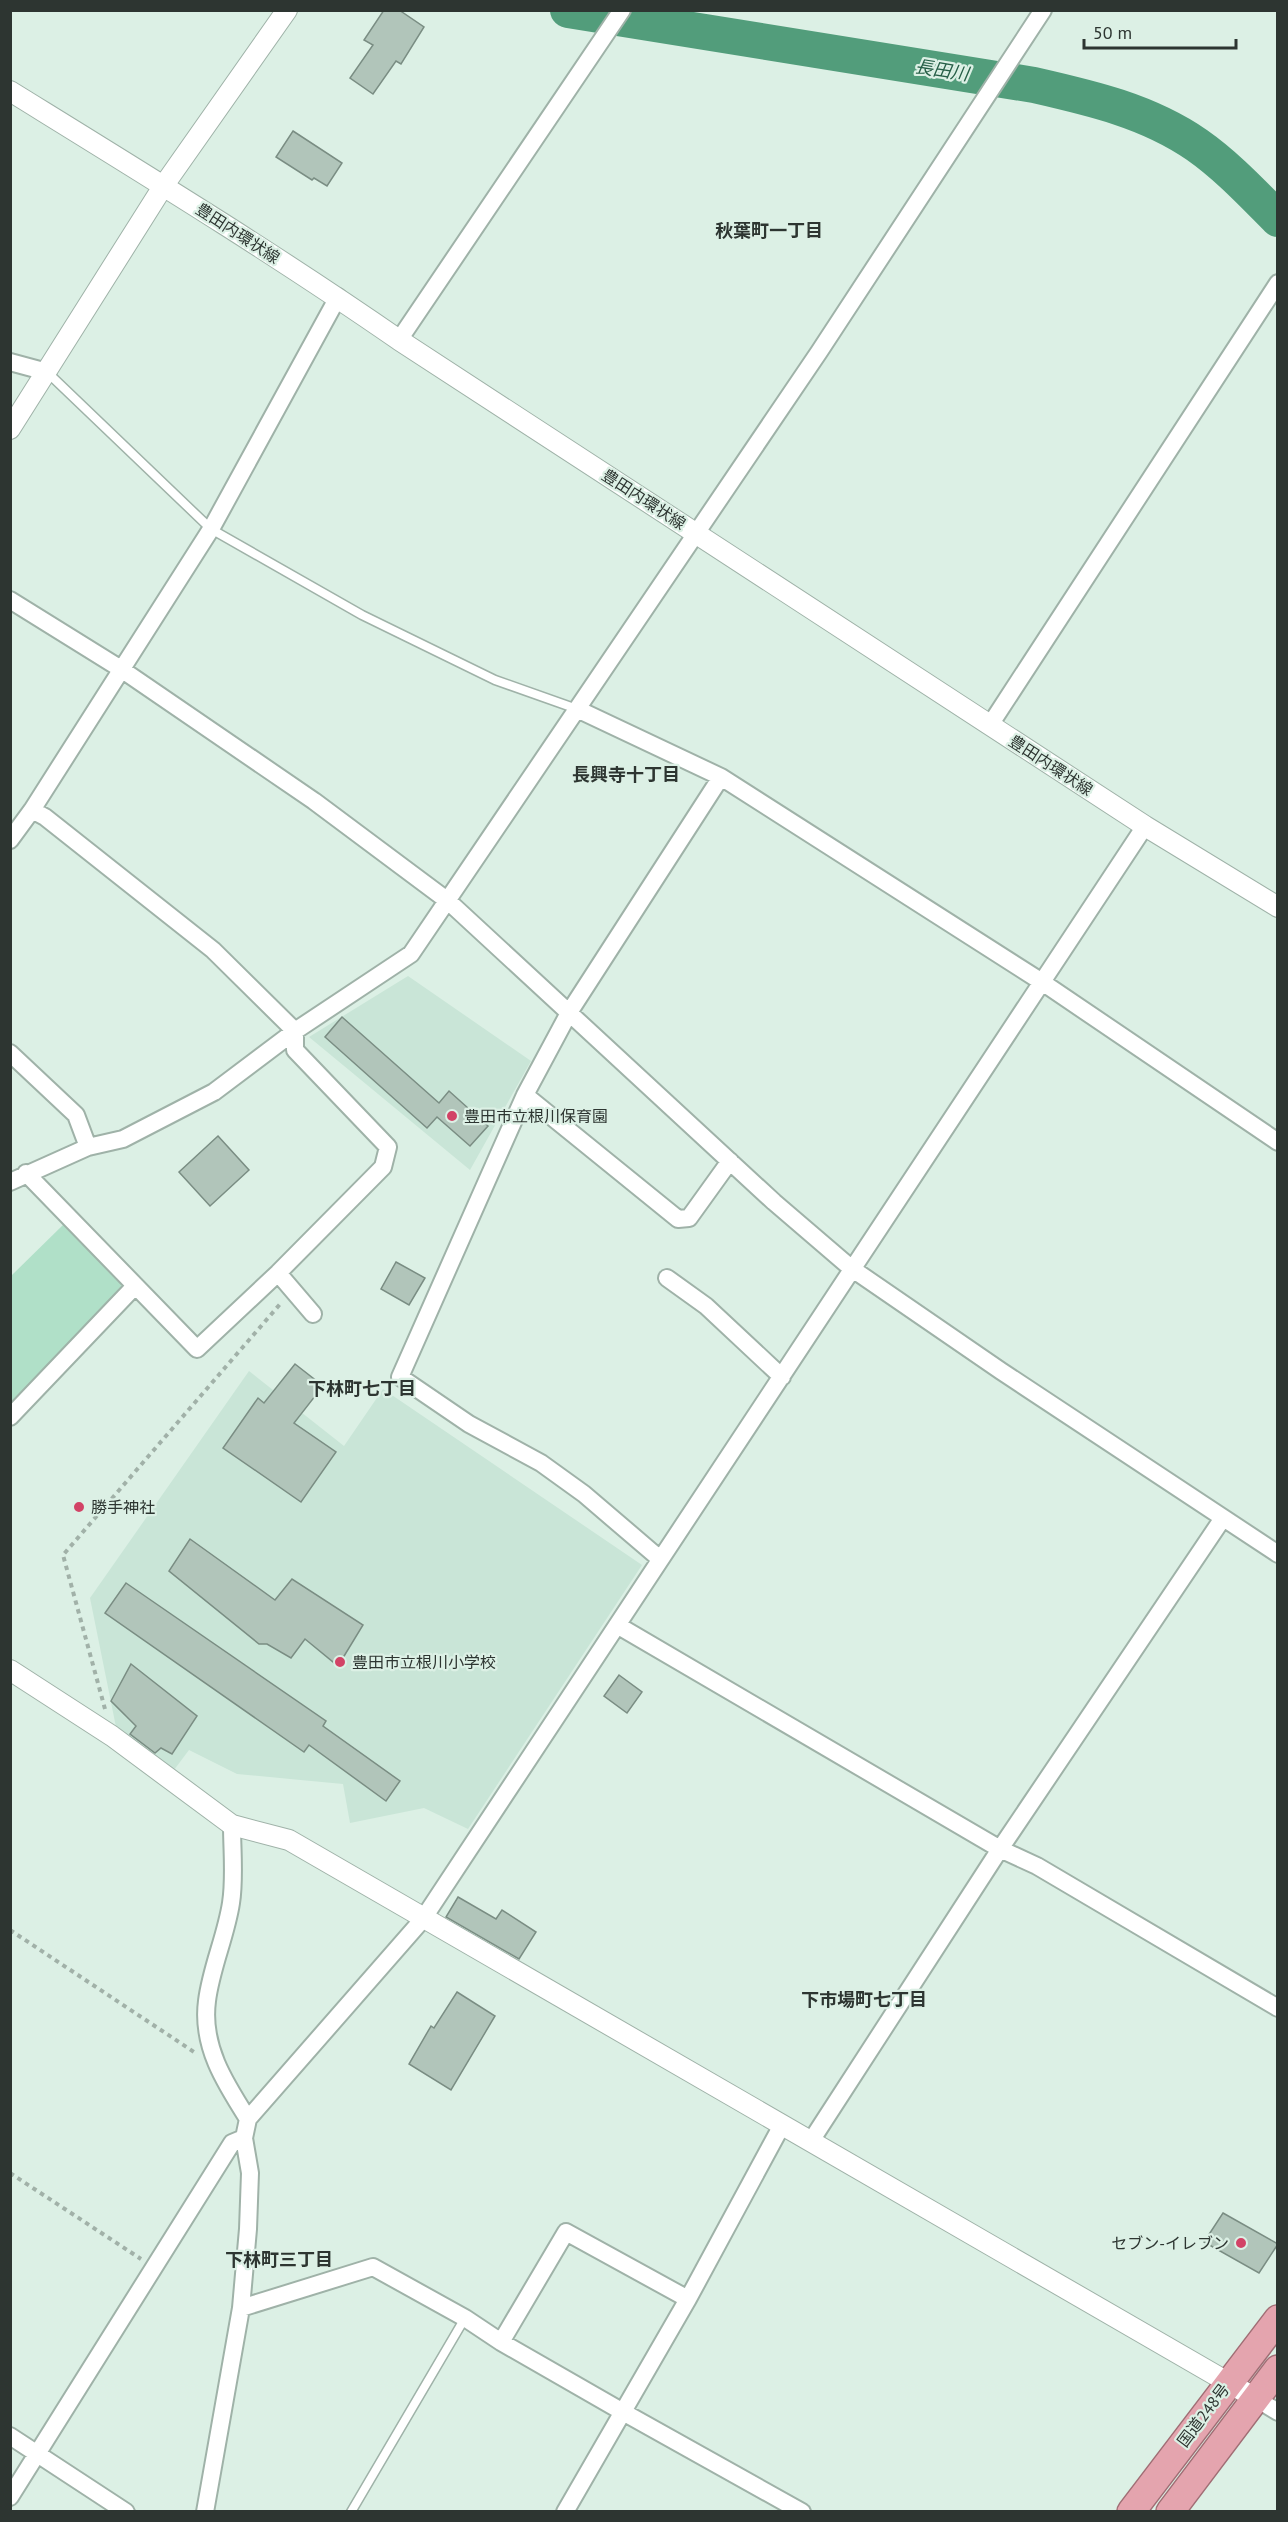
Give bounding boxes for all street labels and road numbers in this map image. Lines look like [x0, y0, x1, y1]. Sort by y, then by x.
street label: 豊田内環状線 [192, 198, 284, 268]
street label: 豊田内環状線 [598, 464, 690, 534]
street label: 豊田内環状線 [1005, 730, 1097, 800]
street label: 国道248号 [1173, 2379, 1233, 2451]

